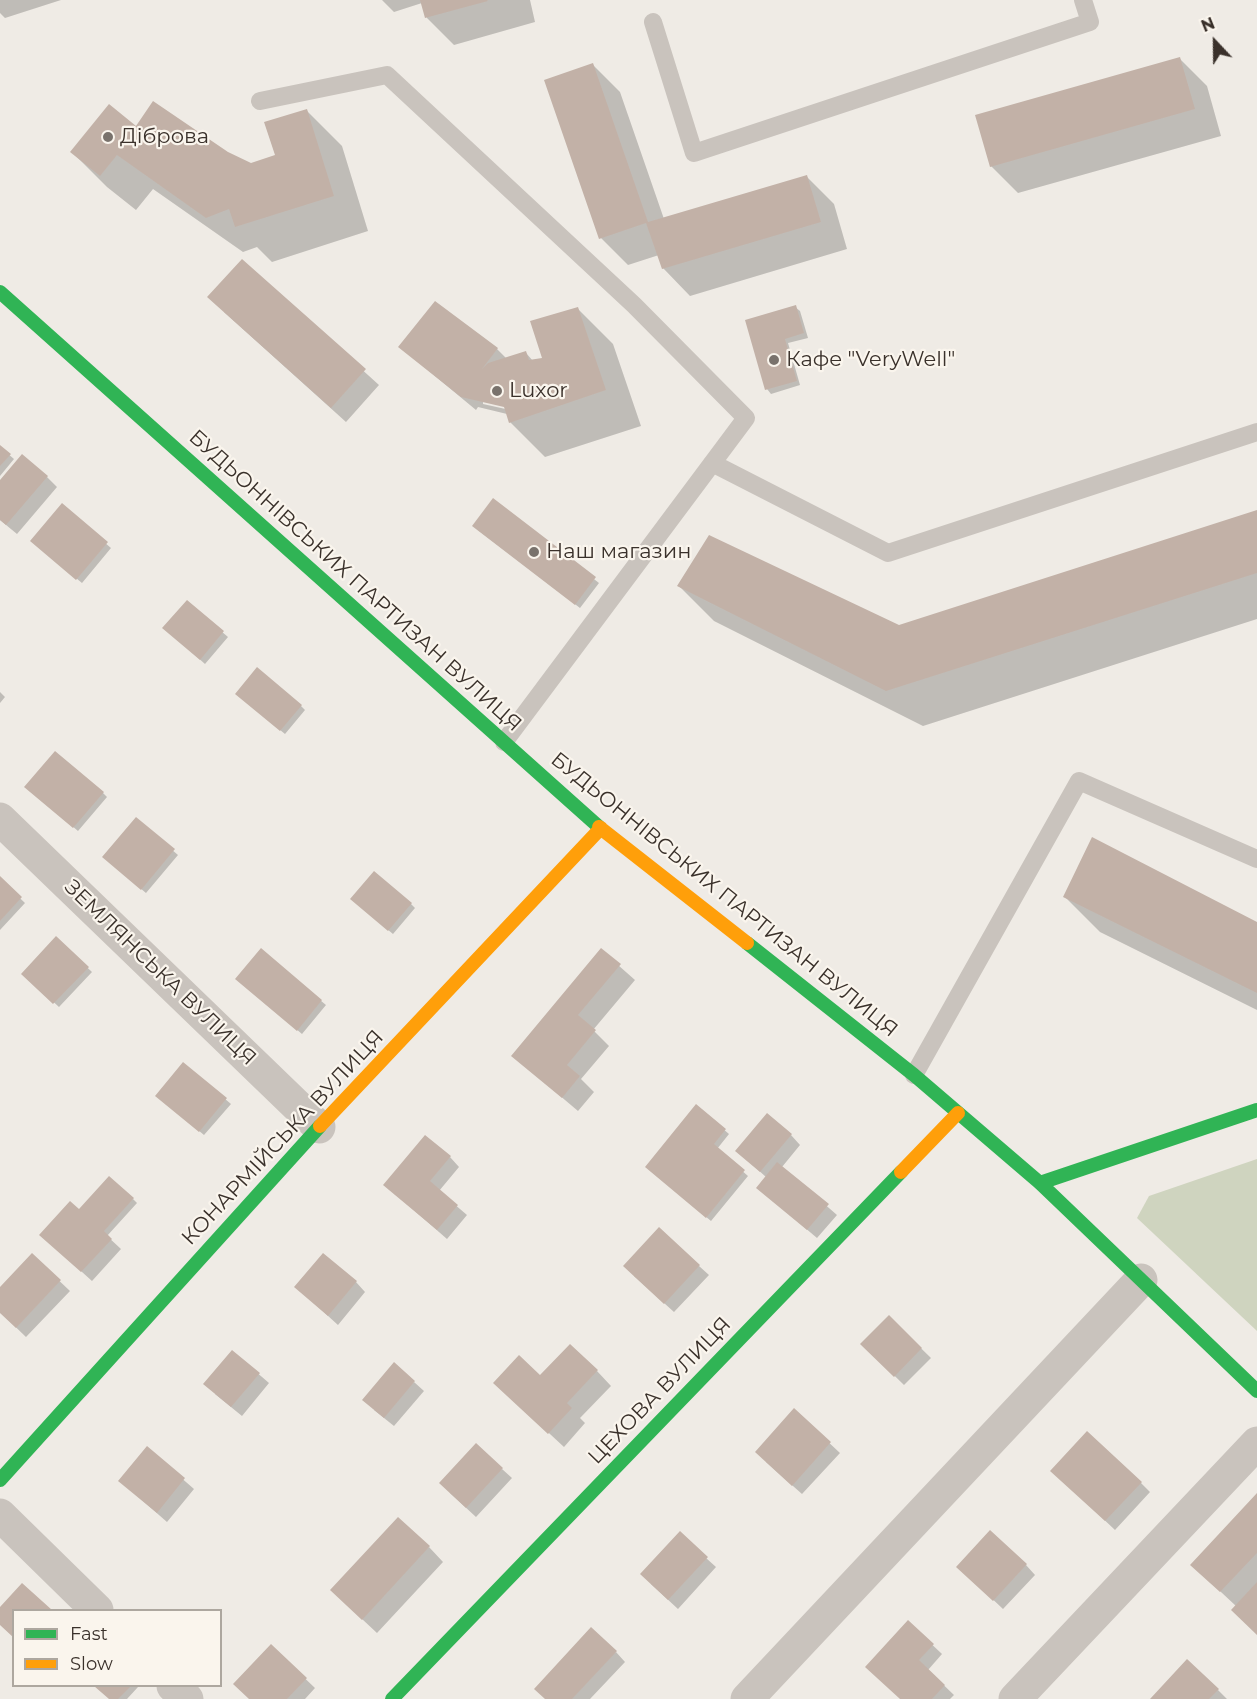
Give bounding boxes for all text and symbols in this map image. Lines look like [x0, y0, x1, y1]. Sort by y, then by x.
north arrow [1185, 12, 1245, 72]
text: N [1199, 14, 1218, 36]
place label: Діброва [120, 124, 209, 150]
marker: Діброва [101, 130, 115, 144]
place label: Кафе "VeryWell" [786, 347, 955, 373]
marker: Кафе "VeryWell" [767, 353, 781, 367]
place label: Luxor [509, 378, 568, 404]
marker: Luxor [490, 384, 504, 398]
street label: БУДЬОННІВСЬКИХ ПАРТИЗАН ВУЛИЦЯ [183, 425, 527, 737]
place label: Наш магазин [546, 539, 691, 565]
marker: Наш магазин [527, 545, 541, 559]
street label: БУДЬОННІВСЬКИХ ПАРТИЗАН ВУЛИЦЯ [546, 747, 902, 1043]
street label: ЗЕМЛЯНСЬКА ВУЛИЦЯ [59, 875, 261, 1071]
street label: КОНАРМІЙСЬКА ВУЛИЦЯ [177, 1025, 389, 1251]
street label: ЦЕХОВА ВУЛИЦЯ [583, 1312, 737, 1470]
legend [12, 1609, 222, 1687]
text: Fast [70, 1623, 108, 1645]
text: Slow [70, 1653, 113, 1675]

